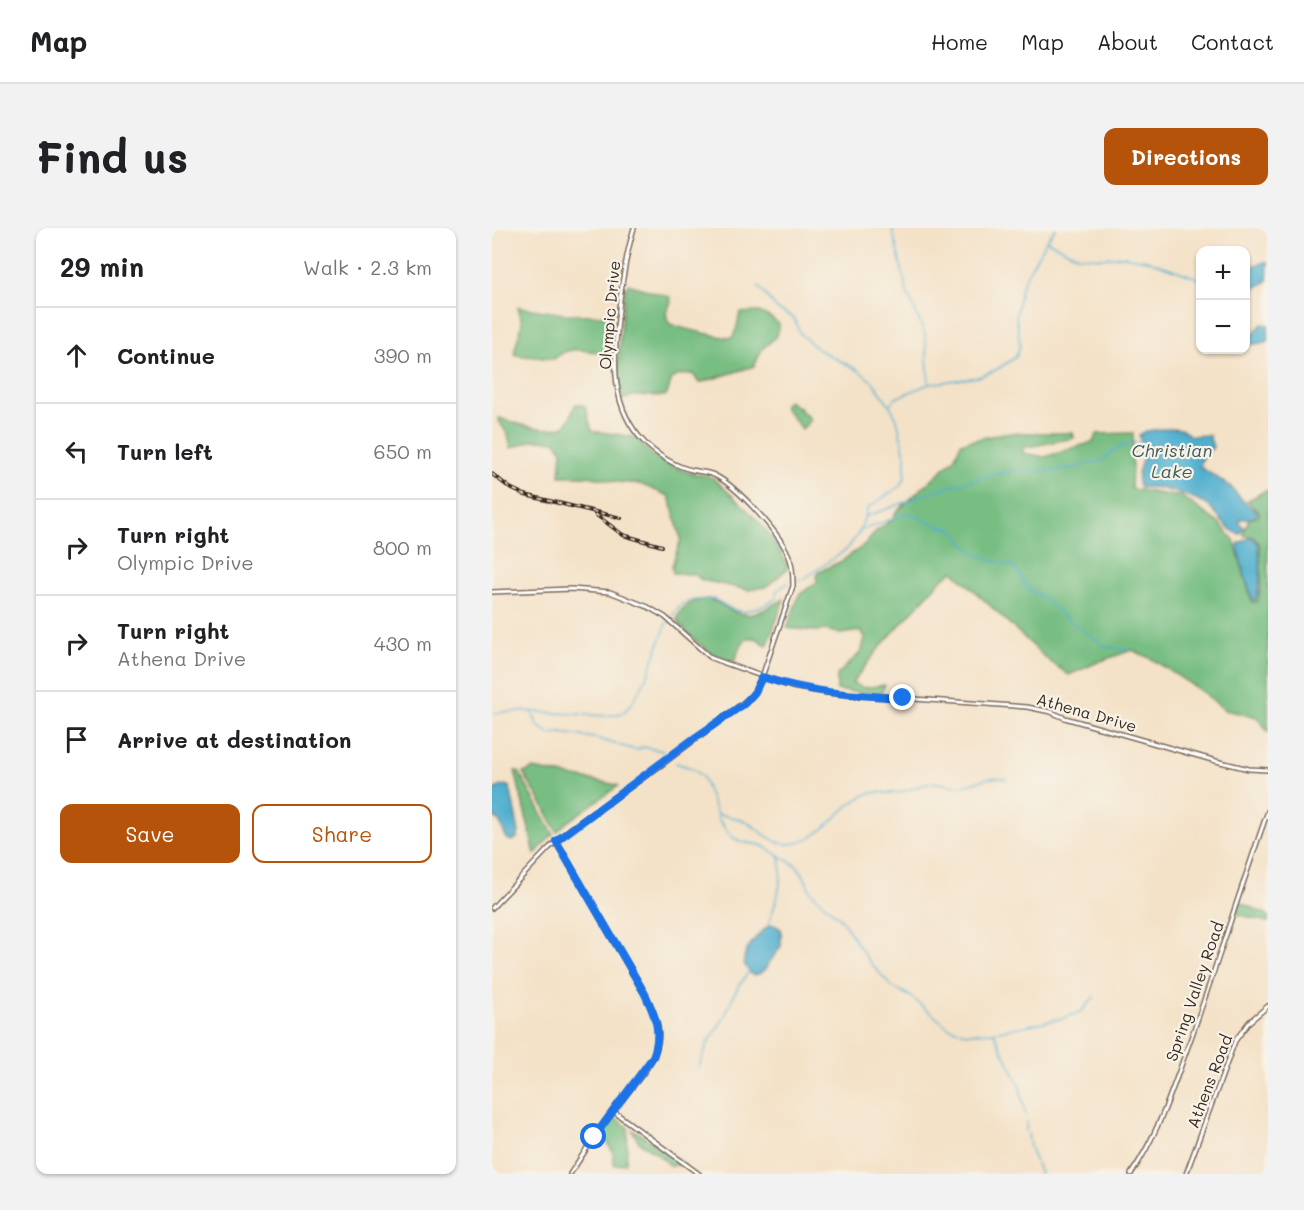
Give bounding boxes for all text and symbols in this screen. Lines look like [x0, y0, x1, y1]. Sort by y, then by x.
text: Map [30, 23, 87, 59]
text: Home [931, 28, 988, 55]
text: Map [1021, 28, 1064, 55]
text: About [1097, 28, 1158, 55]
text: Contact [1191, 28, 1274, 55]
button: Directions [1104, 128, 1268, 185]
text: Find us [36, 129, 188, 184]
map controls [1196, 246, 1250, 354]
button: + [1196, 246, 1250, 300]
text: 29 min [60, 250, 144, 284]
text: Walk · 2.3 km [303, 254, 432, 280]
street label: Olympic Drive [594, 260, 624, 370]
button: − [1196, 300, 1250, 354]
icon: ahead [60, 339, 93, 372]
text: Continue [117, 341, 215, 370]
text: 390 m [374, 342, 432, 368]
icon: left [60, 435, 93, 468]
text: Turn left [117, 437, 213, 466]
text: 650 m [374, 438, 432, 464]
water label: Christian Lake [1132, 438, 1212, 483]
text: Turn right [117, 520, 229, 549]
icon: right [60, 531, 93, 564]
text: 800 m [373, 534, 432, 560]
text: Olympic Drive [117, 549, 254, 575]
text: Turn right [117, 616, 229, 645]
icon: right [60, 627, 93, 660]
text: 430 m [374, 630, 432, 656]
text: Athena Drive [117, 645, 246, 671]
route end [889, 684, 915, 710]
street label: Athena Drive [1034, 688, 1140, 736]
icon: arrive [60, 723, 93, 756]
text: Arrive at destination [117, 725, 352, 754]
button: Save [60, 804, 240, 863]
button: Share [252, 804, 432, 863]
street label: Spring Valley Road [1160, 918, 1228, 1064]
street label: Athens Road [1182, 1031, 1236, 1131]
route start [580, 1123, 606, 1149]

